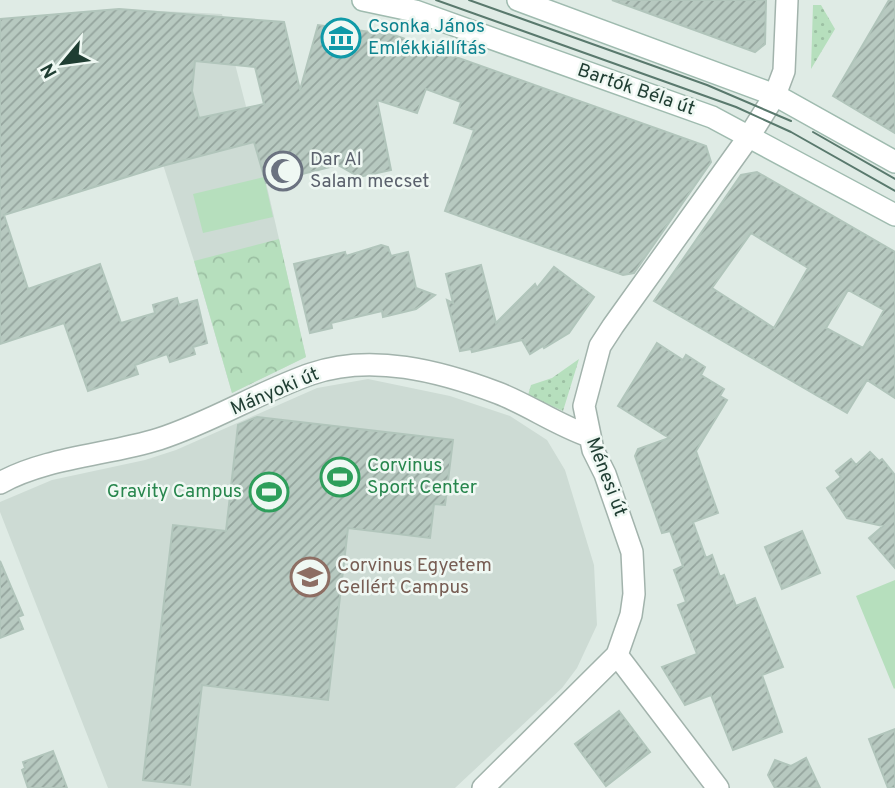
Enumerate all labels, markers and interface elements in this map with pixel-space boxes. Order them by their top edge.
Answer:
place label: Csonka János Emlékkiállítás [368,15,486,61]
museum icon: Csonka János Emlékkiállítás [320,17,362,59]
north arrow [28,28,98,98]
text: N [36,58,64,82]
street label: Bartók Béla út [574,59,698,121]
place label: Dar Al Salam mecset [310,148,429,194]
mosque icon: Dar Al Salam mecset [262,150,304,192]
street label: Mányoki út [227,363,323,421]
street label: Ménesi út [580,434,632,520]
place label: Corvinus Sport Center [367,454,478,500]
sports icon: Corvinus Sport Center [319,456,361,498]
sports icon: Gravity Campus [248,471,290,513]
place label: Gravity Campus [107,480,242,504]
place label: Corvinus Egyetem Gellért Campus [337,554,492,600]
school or university icon: Corvinus Egyetem Gellért Campus [289,556,331,598]

